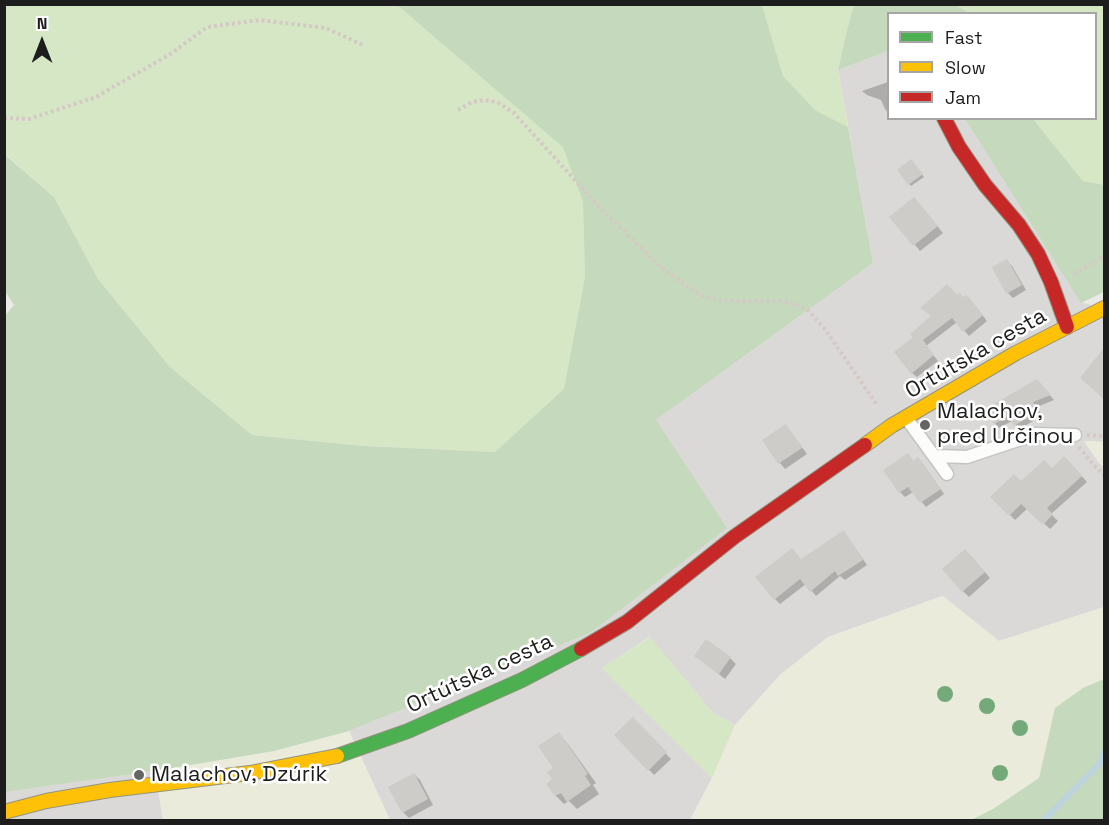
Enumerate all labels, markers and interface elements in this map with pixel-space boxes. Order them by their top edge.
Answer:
north arrow [12,12,72,72]
legend [887,12,1097,120]
text: N [37,13,47,34]
text: Fast [945,26,982,49]
text: Slow [945,56,986,79]
text: Jam [945,86,981,109]
street label: Ortútska cesta [901,303,1051,405]
place label: Malachov, pred Určinou [937,399,1074,451]
marker: Malachov, pred Určinou [918,418,932,432]
street label: Ortútska cesta [403,629,557,719]
place label: Malachov, Dzúrik [151,762,327,788]
marker: Malachov, Dzúrik [132,768,146,782]

